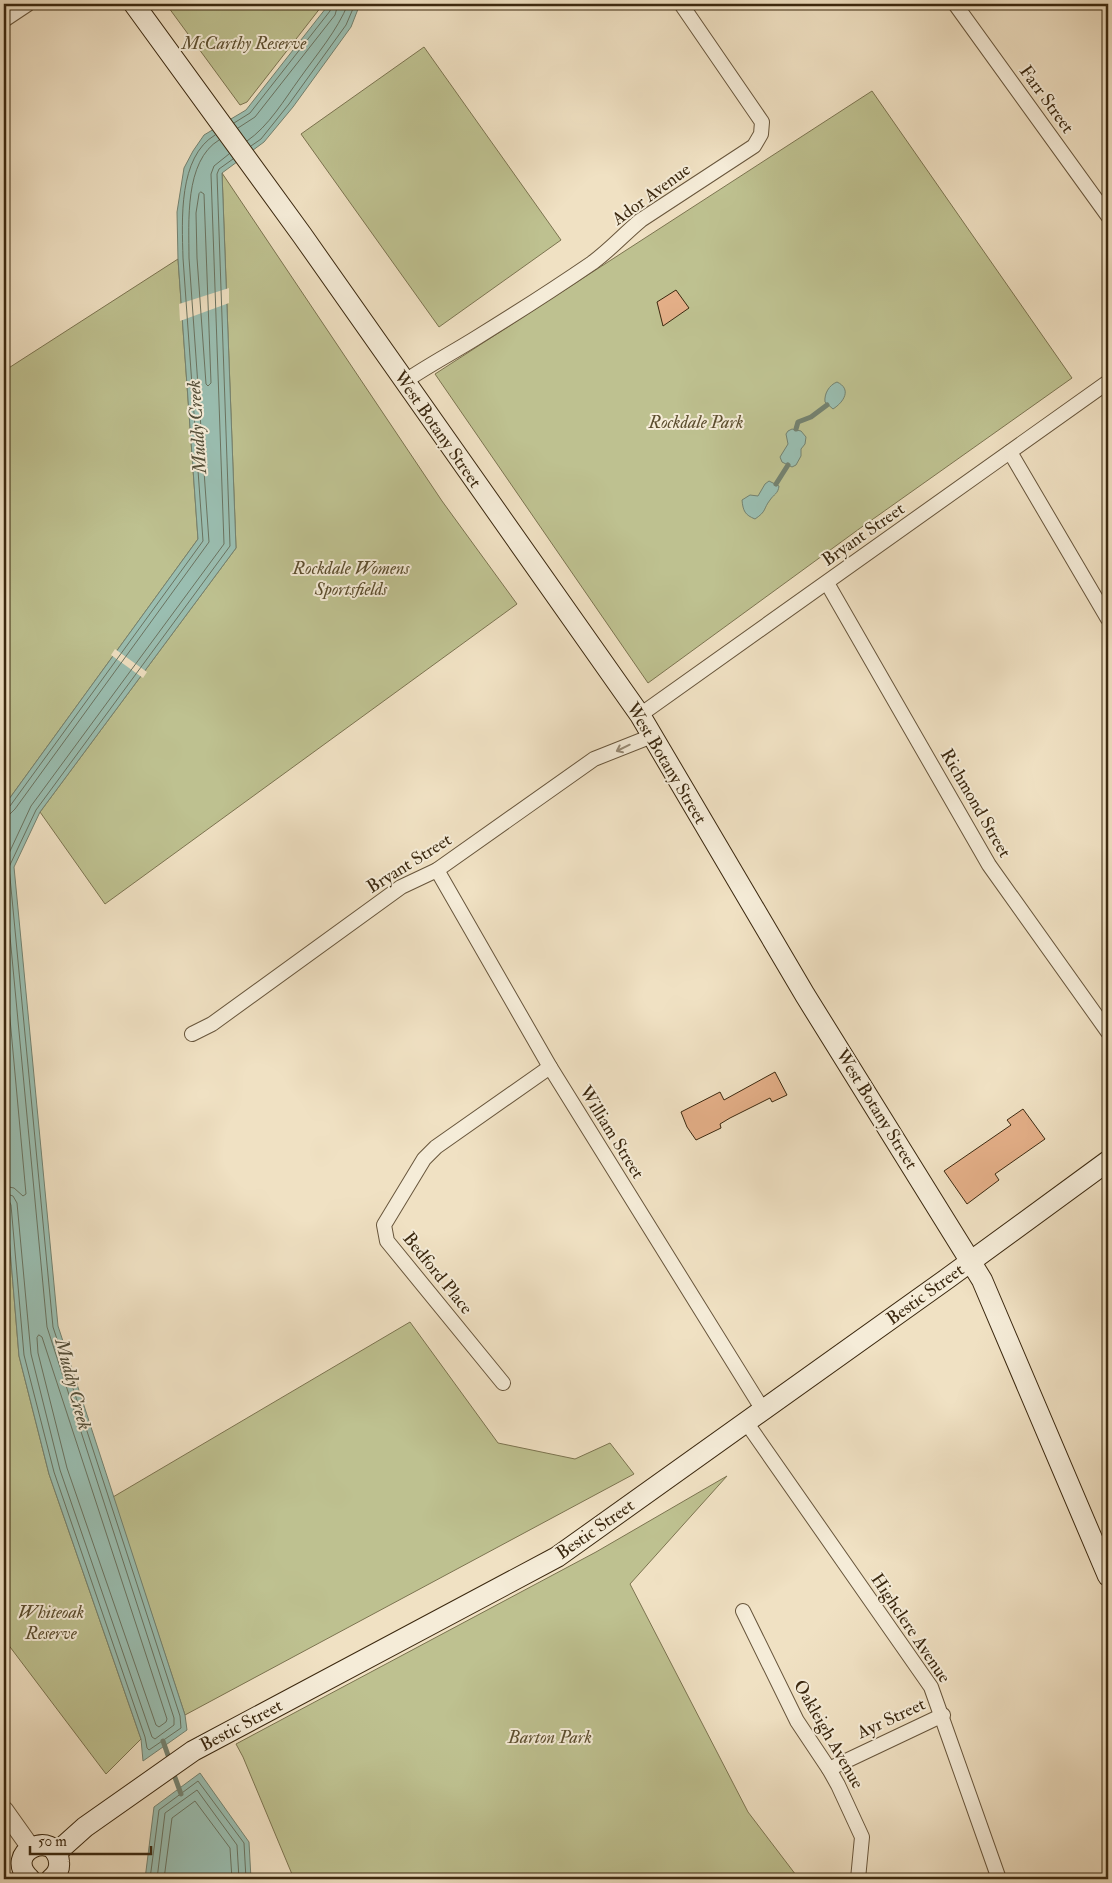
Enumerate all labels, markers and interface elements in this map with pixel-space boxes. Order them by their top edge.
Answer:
park label: McCarthy Reserve [181,32,307,55]
street label: Farr Street [1014,61,1079,138]
street label: Ador Avenue [607,158,695,231]
street label: West Botany Street [388,365,487,492]
water label: Muddy Creek [182,379,212,476]
park label: Rockdale Park [647,411,744,434]
street label: Bryant Street [817,497,909,571]
park label: Rockdale Womens Sportsfields [292,557,411,601]
street label: West Botany Street [621,697,712,828]
one-way arrow [616,744,631,753]
street label: Richmond Street [935,745,1016,862]
street label: Bryant Street [363,828,456,899]
street label: West Botany Street [830,1044,923,1174]
street label: William Street [573,1081,649,1183]
street label: Bedford Place [397,1228,478,1319]
street label: Bestic Street [882,1258,969,1330]
water label: Muddy Creek [49,1335,97,1433]
street label: Bestic Street [552,1494,639,1565]
street label: Highclere Avenue [865,1569,956,1688]
park label: Whiteoak Reserve [18,1601,84,1645]
street label: Oakleigh Avenue [788,1676,869,1793]
street label: Ayr Street [852,1693,929,1745]
street label: Bestic Street [196,1694,287,1757]
park label: Barton Park [507,1726,592,1749]
scale bar [30,1823,151,1855]
text: 50 m [38,1832,67,1851]

